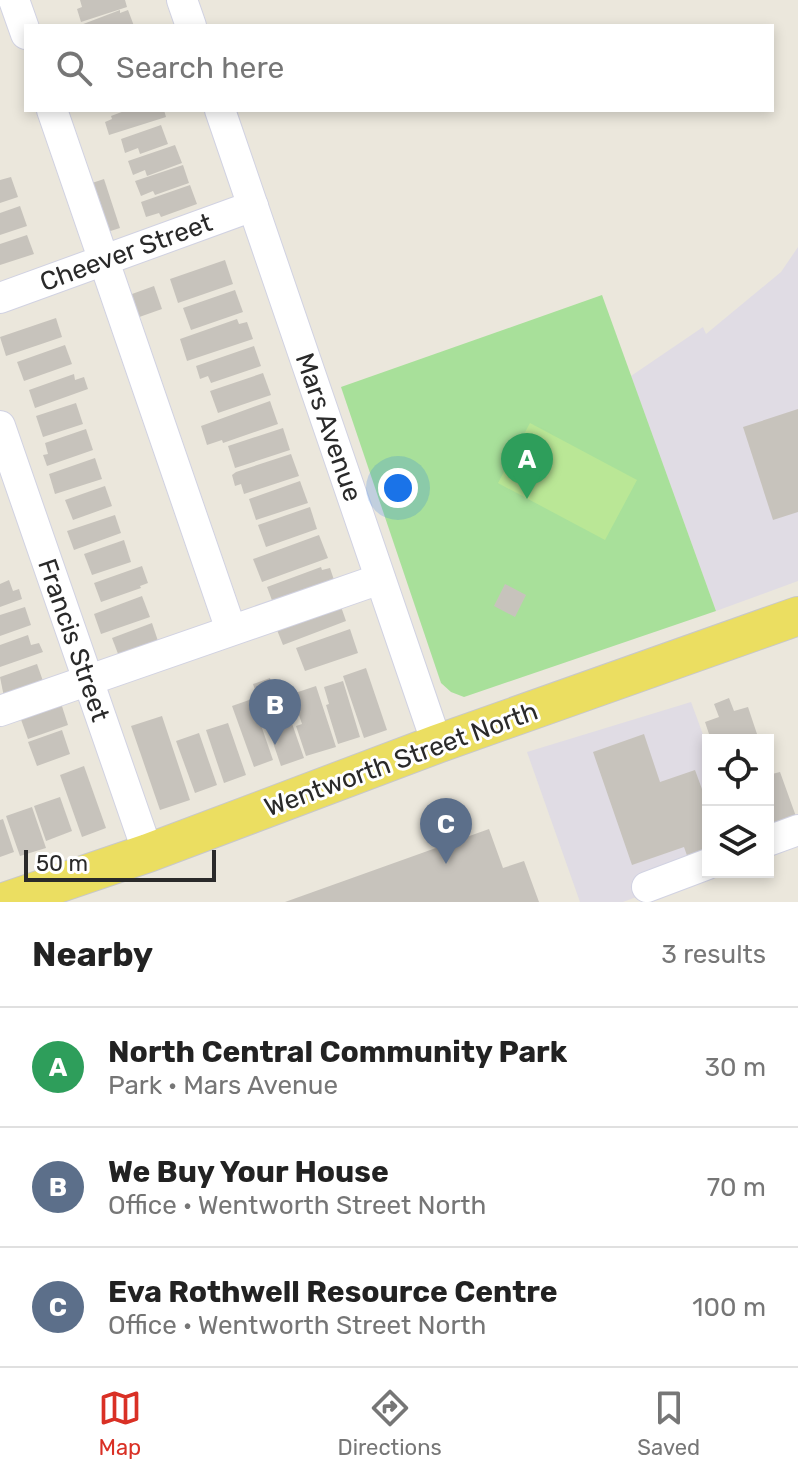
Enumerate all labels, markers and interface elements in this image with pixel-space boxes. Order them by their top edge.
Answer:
search box [24,24,774,112]
icon: search [52,46,96,90]
text: Search here [116,50,284,86]
street label: Cheever Street [36,207,217,298]
street label: Mars Avenue [289,349,368,505]
pin: A [501,433,553,499]
your location [378,468,418,508]
street label: Francis Street [31,555,116,726]
pin: B [249,679,301,745]
street label: Wentworth Street North [260,696,542,823]
map controls [702,734,774,878]
button: locate [702,734,774,806]
pin: C [420,798,472,864]
button: layers [702,806,774,878]
scale bar [24,846,216,882]
text: 50 m [36,850,88,877]
text: Nearby [32,934,153,975]
text: 3 results [661,939,766,970]
text: North Central Community Park [108,1034,567,1070]
text: A [49,1052,67,1083]
text: 30 m [704,1052,766,1083]
text: Park · Mars Avenue [108,1070,338,1101]
text: We Buy Your House [108,1154,389,1190]
text: B [49,1172,67,1203]
text: 70 m [707,1172,766,1203]
text: Office · Wentworth Street North [108,1190,486,1221]
text: Eva Rothwell Resource Centre [108,1274,558,1310]
text: C [49,1292,67,1323]
text: 100 m [692,1292,766,1323]
text: Office · Wentworth Street North [108,1310,486,1341]
tab: Map [98,1386,142,1461]
tab: Directions [337,1386,442,1461]
tab: Saved [637,1386,700,1461]

